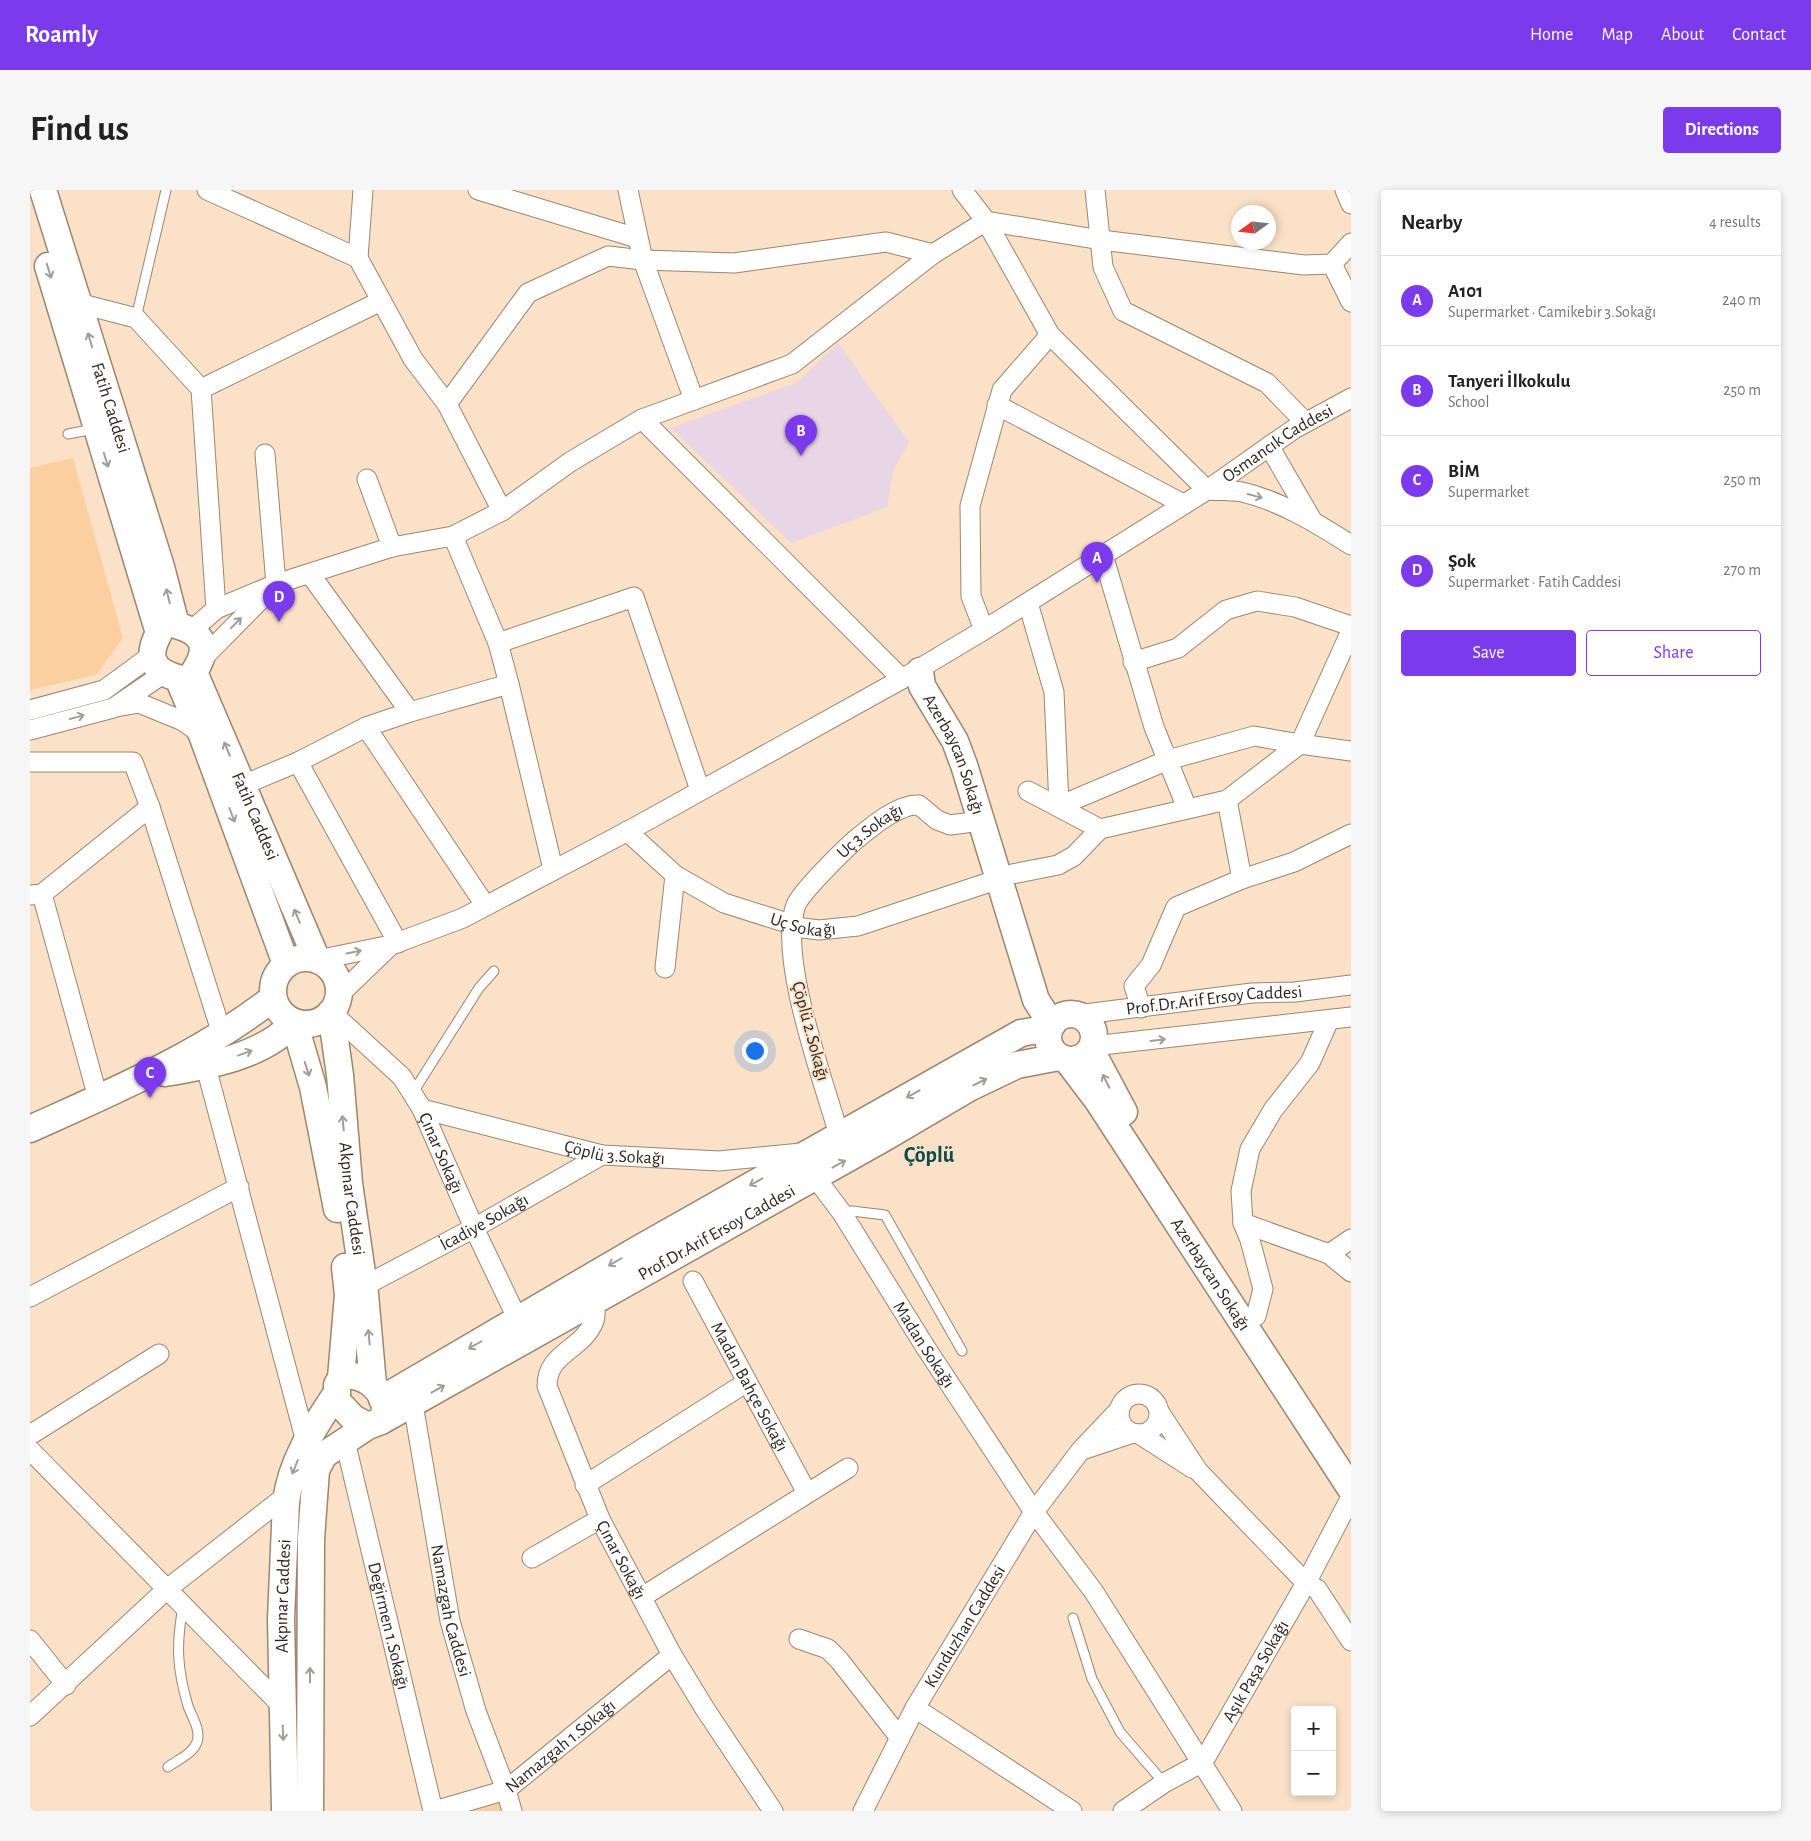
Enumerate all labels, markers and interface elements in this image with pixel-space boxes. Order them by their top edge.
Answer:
text: Roamly [25,23,98,47]
text: Home [1530,26,1573,44]
text: Map [1601,26,1633,44]
text: About [1661,26,1704,44]
text: Contact [1732,26,1786,44]
button: Directions [1663,107,1781,153]
text: Find us [30,112,129,147]
north arrow [1231,205,1276,250]
text: Nearby [1401,212,1462,233]
text: 4 results [1709,214,1761,230]
one-way arrow [45,263,55,279]
text: A101 [1448,282,1483,301]
text: A [1412,292,1422,308]
text: 240 m [1722,292,1761,308]
text: Supermarket · Camikebir 3.Sokağı [1448,304,1656,320]
one-way arrow [84,332,94,348]
street label: Fatih Caddesi [88,360,133,455]
text: Tanyeri İlkokulu [1448,372,1570,391]
text: B [1412,382,1422,398]
text: 250 m [1723,382,1761,398]
text: School [1448,394,1489,410]
street label: Osmancık Caddesi [1219,402,1336,486]
pin: B [785,415,817,456]
one-way arrow [102,452,112,468]
text: BİM [1448,462,1480,481]
text: C [1413,472,1421,488]
text: 250 m [1723,472,1761,488]
text: Supermarket [1448,484,1529,500]
one-way arrow [1247,492,1263,501]
pin: A [1081,542,1113,583]
text: Şok [1448,552,1476,571]
text: D [1412,562,1422,578]
text: 270 m [1723,562,1761,578]
text: Supermarket · Fatih Caddesi [1448,574,1621,590]
pin: D [263,581,295,622]
one-way arrow [163,588,172,604]
one-way arrow [230,617,242,630]
button: Save [1401,630,1576,676]
button: Share [1586,630,1761,676]
street label: Azerbaycan Sokağı [919,691,987,817]
one-way arrow [69,712,85,722]
one-way arrow [222,742,231,757]
street label: Fatih Caddesi [228,770,281,863]
street label: Uç 3.Sokağı [834,801,906,862]
one-way arrow [228,806,237,822]
one-way arrow [291,908,300,923]
street label: Uç Sokağı [768,910,837,940]
one-way arrow [346,947,362,957]
street label: Çöplü 2.Sokağı [788,980,832,1083]
street label: Prof.Dr.Arif Ersoy Caddesi [1125,983,1303,1019]
one-way arrow [1150,1035,1166,1045]
your location [742,1038,768,1064]
one-way arrow [237,1048,252,1057]
pin: C [134,1057,166,1098]
one-way arrow [303,1061,312,1076]
one-way arrow [1101,1074,1110,1089]
one-way arrow [972,1077,987,1086]
one-way arrow [907,1089,921,1099]
street label: Çınar Sokağı [415,1110,466,1197]
one-way arrow [338,1115,348,1131]
street label: Çöplü 3.Sokağı [562,1138,665,1168]
street label: Akpınar Caddesi [336,1141,367,1257]
district label: Çöplü [904,1144,955,1166]
one-way arrow [832,1158,846,1168]
one-way arrow [749,1177,764,1187]
street label: Prof.Dr.Arif Ersoy Caddesi [635,1182,799,1284]
street label: İcadiye Sokağı [436,1191,532,1254]
street label: Azerbaycan Sokağı [1167,1215,1253,1334]
one-way arrow [609,1258,623,1268]
street label: Madan Sokağı [889,1299,958,1391]
street label: Madan Bahçe Sokağı [707,1319,791,1455]
one-way arrow [364,1329,373,1345]
one-way arrow [468,1340,483,1350]
one-way arrow [431,1384,446,1394]
one-way arrow [290,1459,299,1474]
street label: Çınar Sokağı [592,1518,649,1602]
street label: Akpınar Caddesi [273,1539,294,1653]
street label: Namazgah Caddesi [427,1543,474,1679]
street label: Değirmen 1.Sokağı [364,1561,412,1692]
street label: Kunduzhan Caddesi [922,1563,1009,1691]
street label: Aşık Paşa Sokağı [1220,1617,1293,1725]
one-way arrow [305,1667,315,1684]
street label: Namazgah 1.Sokağı [502,1697,619,1797]
map controls [1291,1706,1336,1796]
button: + [1291,1706,1336,1751]
one-way arrow [278,1725,287,1741]
button: − [1291,1751,1336,1796]

